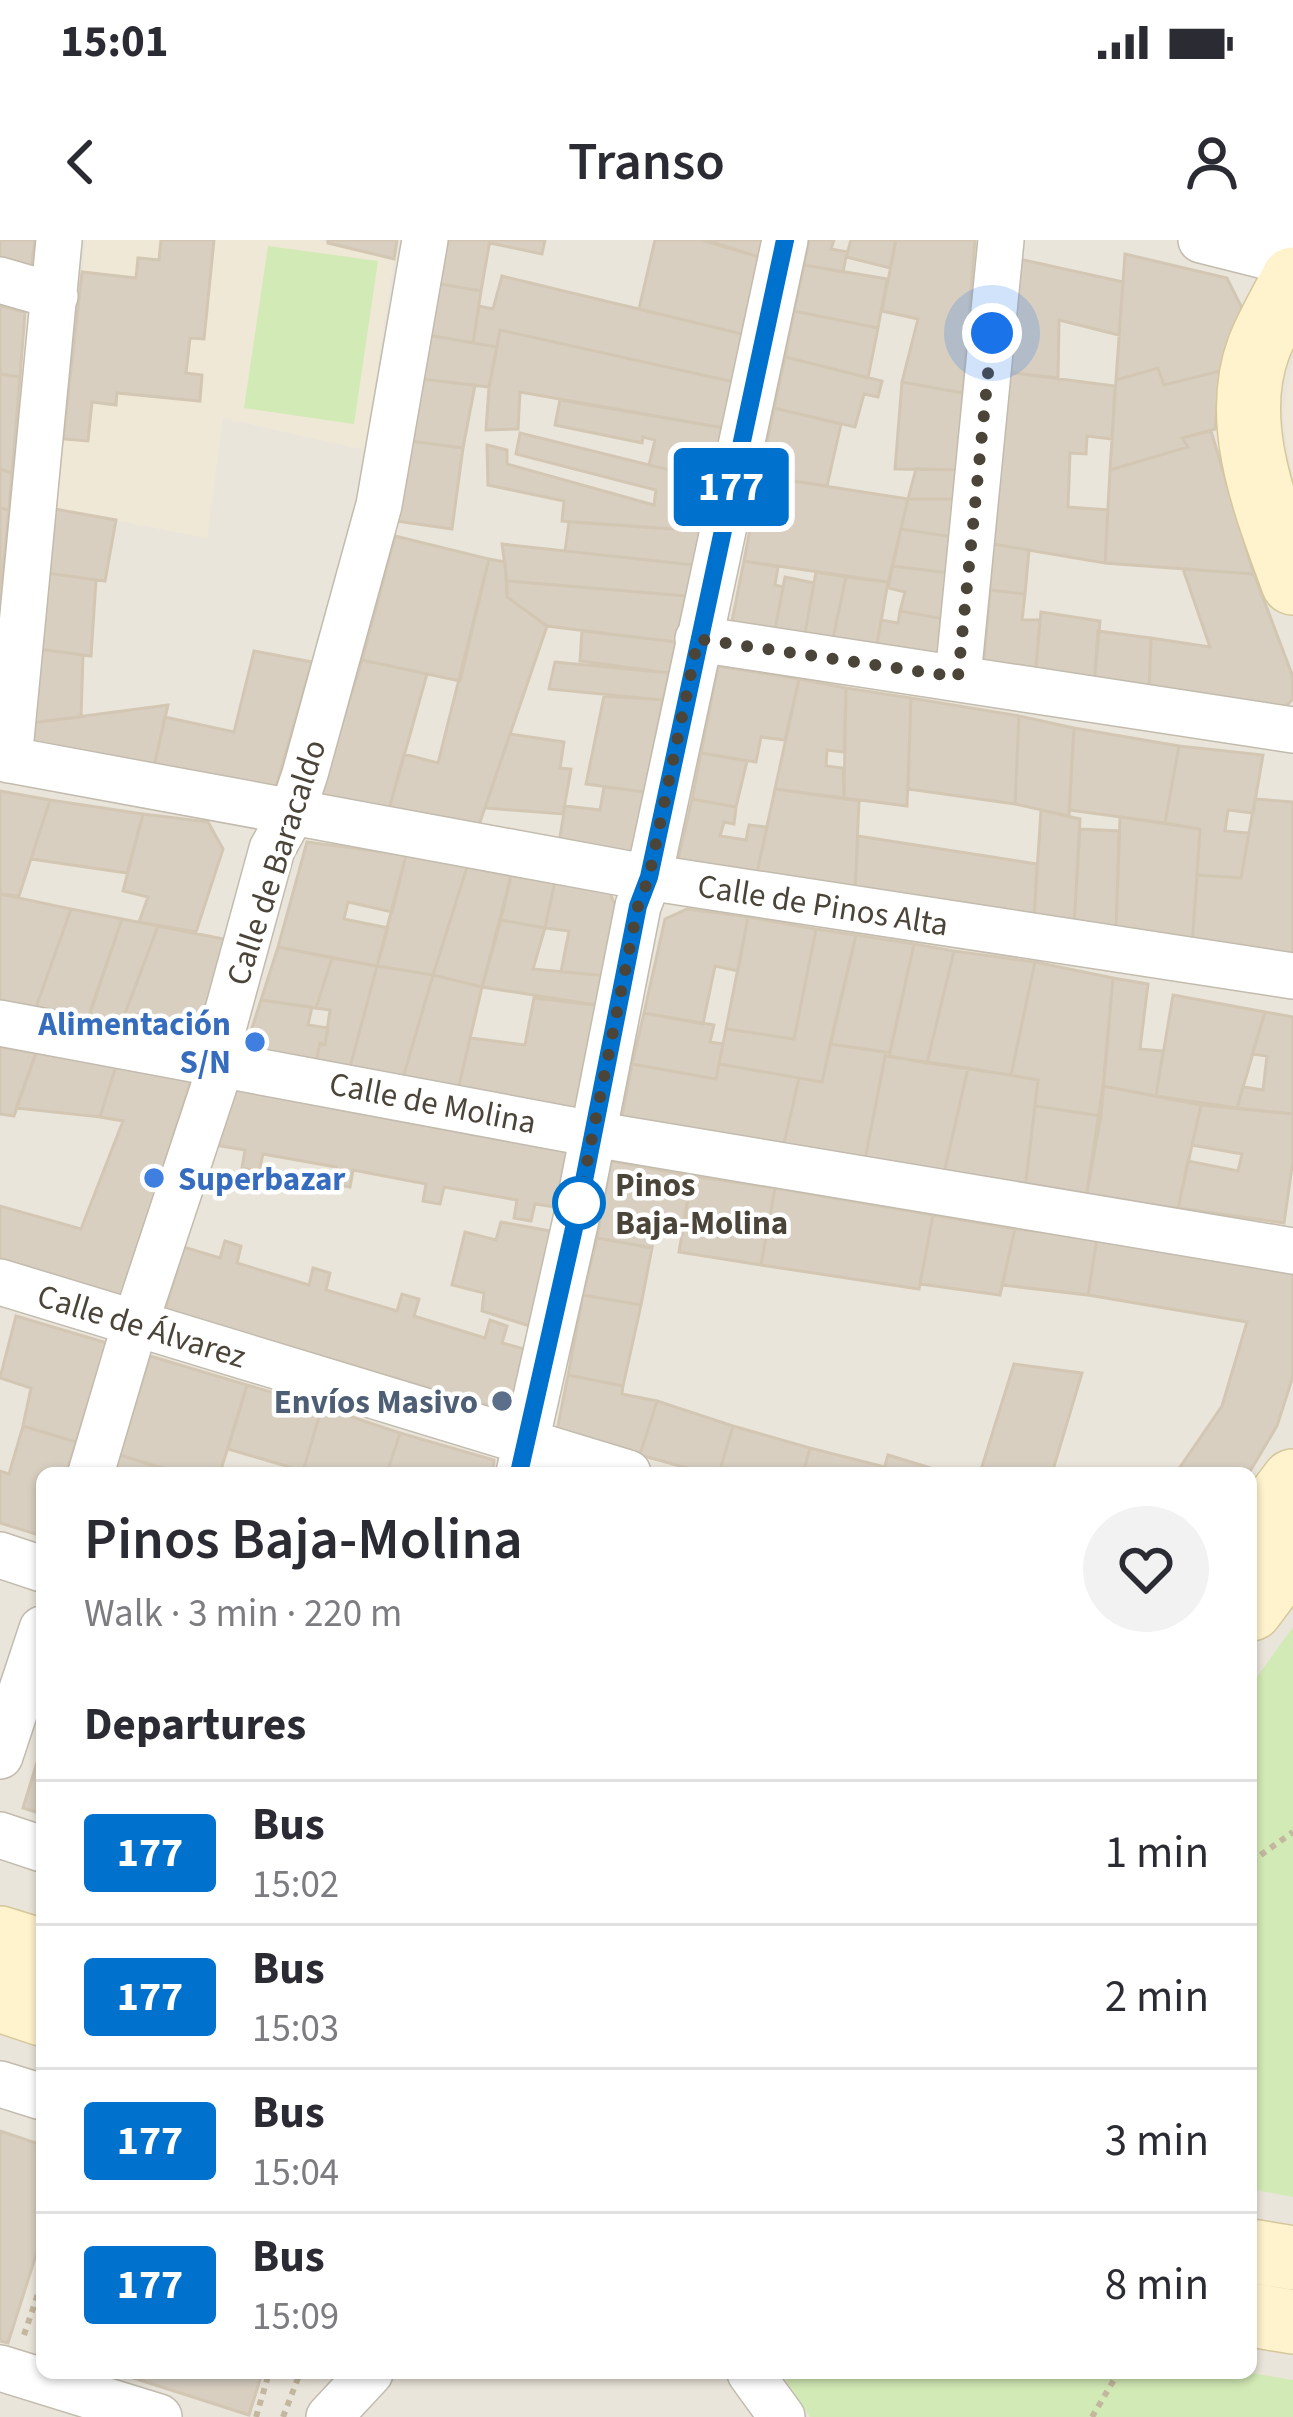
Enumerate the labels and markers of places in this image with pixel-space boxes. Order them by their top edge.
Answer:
place label: Alimentación S/N [37,1001,231,1086]
marker: Alimentación S/N [242,1029,268,1055]
place label: Superbazar [178,1156,346,1203]
place label: Pinos Baja-Molina [615,1162,788,1247]
marker: Superbazar [141,1165,167,1191]
marker: Pinos Baja-Molina [554,1178,604,1228]
place label: Envíos Masivo [274,1379,478,1426]
marker: Envíos Masivo [489,1388,515,1414]

